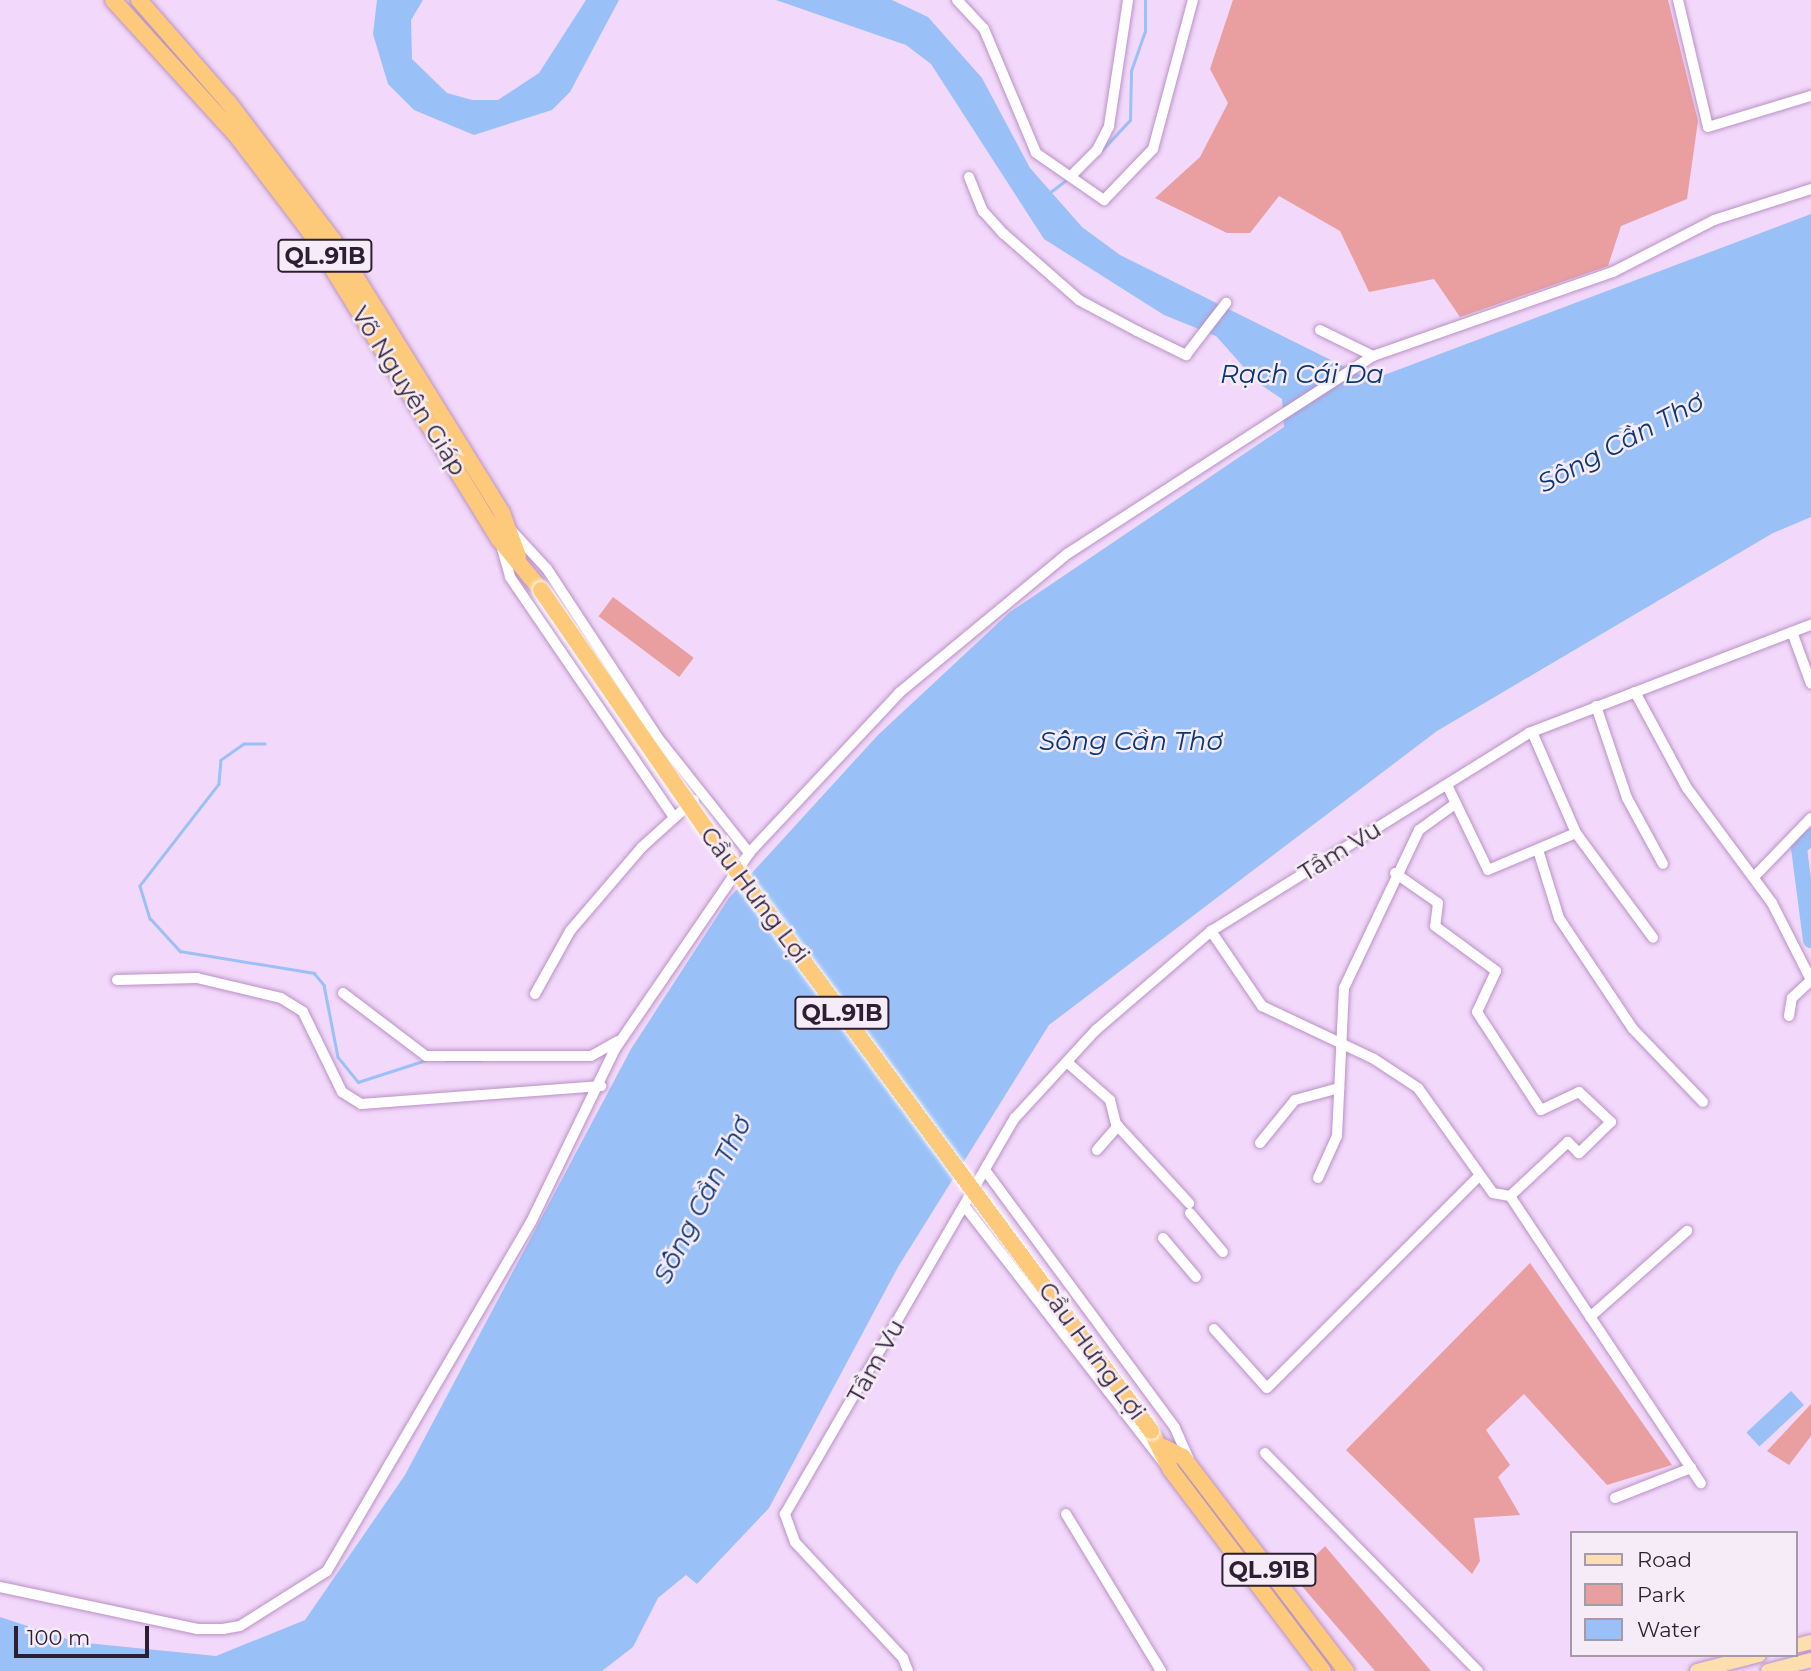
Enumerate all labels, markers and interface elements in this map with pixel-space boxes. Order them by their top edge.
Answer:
road number: QL.91B [276,236,374,276]
street label: Võ Nguyên Giáp [345,301,473,481]
water label: Rạch Cái Da [1220,359,1384,391]
water label: Sông Cần Thơ [1533,386,1709,500]
water label: Sông Cần Thơ [1039,726,1223,758]
street label: Tầm Vu [1294,815,1386,887]
street label: Cầu Hưng Lợi [694,821,816,969]
road number: QL.91B [793,994,891,1032]
water label: Sông Cần Thơ [647,1111,759,1289]
street label: Cầu Hưng Lợi [1032,1277,1152,1425]
street label: Tầm Vu [841,1314,911,1408]
legend [1570,1531,1797,1657]
text: Road [1637,1547,1692,1572]
road number: QL.91B [1220,1550,1318,1590]
text: Park [1637,1582,1685,1607]
scale bar [18,1612,152,1656]
text: Water [1637,1617,1701,1642]
text: 100 m [27,1625,90,1650]

